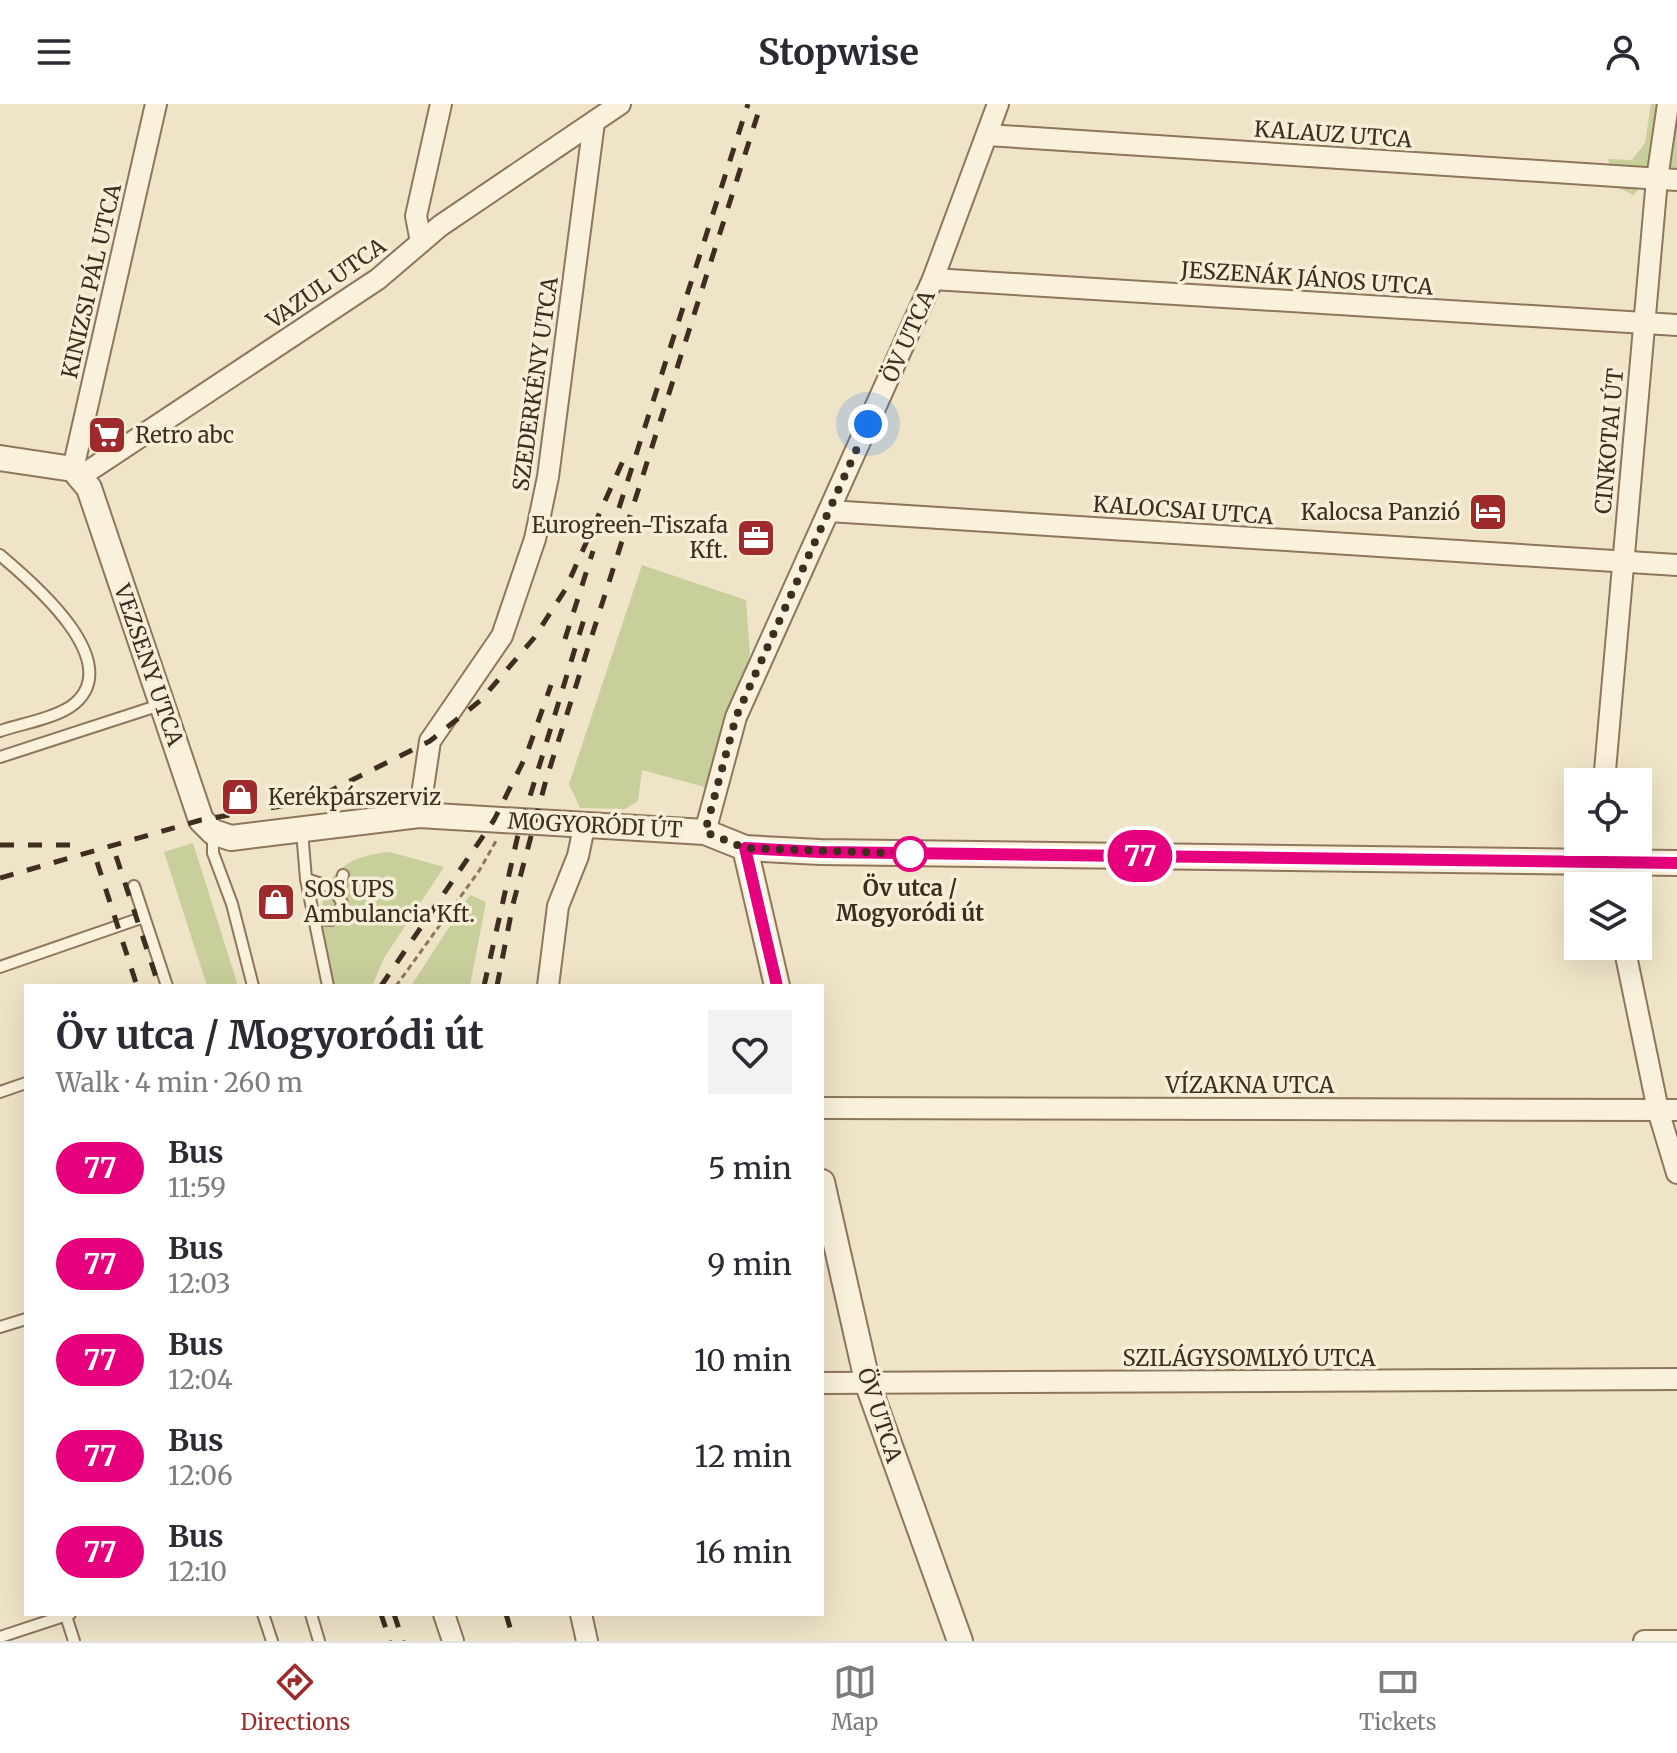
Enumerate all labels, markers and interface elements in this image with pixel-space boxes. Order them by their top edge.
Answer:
icon: menu [32,30,76,74]
text: Stopwise [758,30,919,75]
icon: person [1601,30,1645,74]
street label: KALAUZ UTCA [1253,115,1414,154]
street label: KINIZSI PÁL UTCA [54,180,127,381]
street label: VAZUL UTCA [260,231,392,335]
street label: JESZENÁK JÁNOS UTCA [1179,254,1435,301]
street label: SZEDERKÉNY UTCA [505,275,564,493]
street label: ÖV UTCA [875,285,941,386]
street label: CINKOTAI ÚT [1588,367,1629,515]
your location [848,404,888,444]
supermarket icon: Retro abc [86,414,128,456]
place label: Retro abc [135,421,234,449]
street label: KALOCSAI UTCA [1092,490,1275,530]
hotel icon: Kalocsa Panzió [1467,491,1509,533]
place label: Kalocsa Panzió [1301,498,1460,526]
place label: Eurogreen-Tiszafa Kft. [531,511,728,564]
office icon: Eurogreen-Tiszafa Kft. [735,517,777,559]
street label: VEZSENY UTCA [108,579,190,750]
map controls [1564,768,1652,960]
button: locate [1564,768,1652,856]
shop icon: Kerékpárszerviz [219,776,261,818]
place label: Kerékpárszerviz [268,783,441,811]
street label: MOGYORÓDI ÚT [507,805,683,844]
line badge: 77 [1104,830,1176,882]
marker: Öv utca / Mogyoródi út [893,837,927,871]
text: 77 [1123,838,1157,874]
button: layers [1564,872,1652,960]
place label: Öv utca / Mogyoródi út [836,873,984,927]
place label: SOS UPS Ambulancia Kft. [303,875,475,928]
shop icon: SOS UPS Ambulancia Kft. [255,881,297,923]
button: heart [708,1010,792,1094]
text: Öv utca / Mogyoródi út [56,1012,484,1059]
text: Walk · 4 min · 260 m [56,1066,303,1099]
street label: VÍZAKNA UTCA [1165,1070,1335,1099]
text: Bus [168,1133,224,1171]
text: 5 min [708,1149,792,1187]
text: 77 [83,1150,117,1186]
text: 11:59 [168,1171,226,1204]
text: Bus [168,1229,224,1267]
text: 9 min [707,1245,792,1283]
text: 77 [83,1246,117,1282]
text: 12:03 [168,1267,231,1300]
text: Bus [168,1325,224,1363]
text: 10 min [694,1341,792,1379]
text: 77 [83,1342,117,1378]
street label: SZILÁGYSOMLYÓ UTCA [1122,1343,1376,1372]
text: 12:04 [168,1363,233,1396]
street label: ÖV UTCA [852,1364,909,1466]
text: Bus [168,1421,224,1459]
text: 12 min [695,1437,792,1475]
text: 77 [83,1438,117,1474]
text: 12:06 [168,1459,233,1492]
text: Bus [168,1517,224,1555]
text: 16 min [695,1533,792,1571]
text: 77 [83,1534,117,1570]
text: 12:10 [168,1555,227,1588]
tab: Directions [240,1660,350,1736]
tab: Map [831,1660,878,1736]
tab: Tickets [1359,1660,1437,1736]

